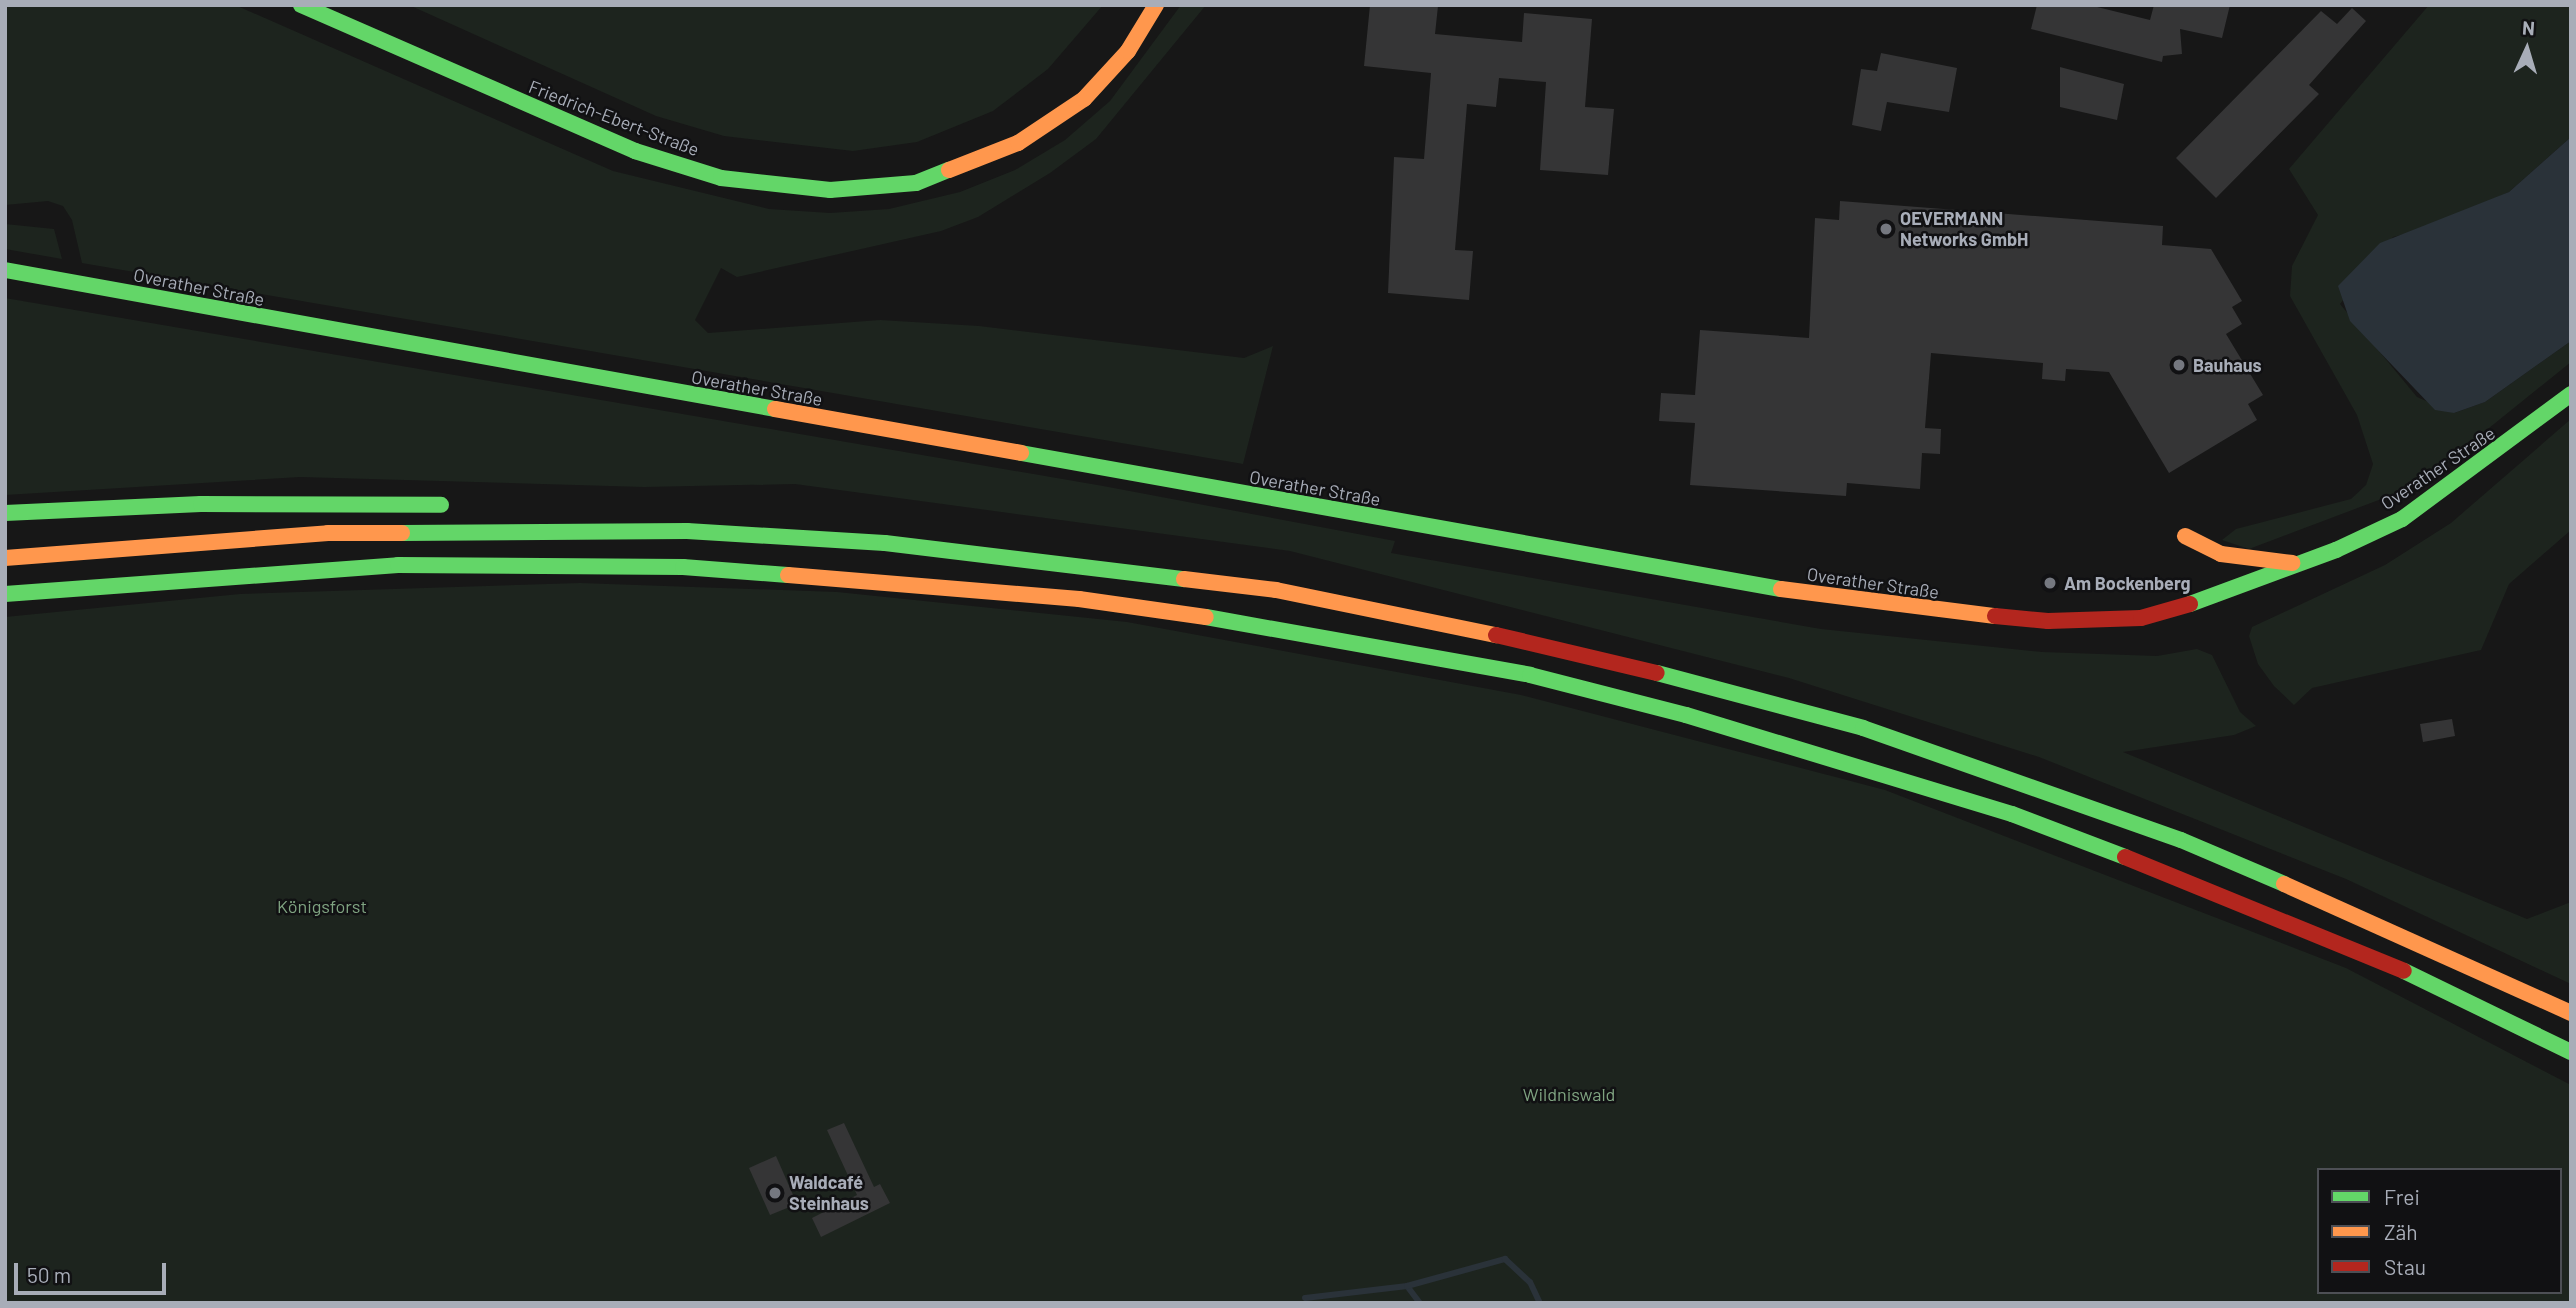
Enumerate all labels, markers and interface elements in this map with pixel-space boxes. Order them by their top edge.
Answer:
north arrow [2492,14,2562,84]
text: N [2521,16,2536,39]
street label: Friedrich-Ebert-Straße [526,76,702,160]
place label: OEVERMANN Networks GmbH [1900,208,2028,250]
marker: OEVERMANN Networks GmbH [1878,221,1894,237]
street label: Overather Straße [132,264,266,310]
place label: Bauhaus [2193,354,2262,376]
marker: Bauhaus [2171,357,2187,373]
street label: Overather Straße [690,366,824,410]
street label: Overather Straße [2377,422,2499,514]
street label: Overather Straße [1248,466,1382,510]
street label: Overather Straße [1806,563,1940,603]
place label: Am Bockenberg [2064,572,2190,594]
marker: Am Bockenberg [2042,575,2058,591]
park label: Königsforst [277,895,367,917]
park label: Wildniswald [1523,1083,1615,1105]
legend [2317,1168,2562,1294]
place label: Waldcafé Steinhaus [789,1172,869,1214]
text: Frei [2384,1184,2420,1209]
marker: Waldcafé Steinhaus [767,1185,783,1201]
text: Zäh [2384,1219,2418,1244]
scale bar [18,1248,170,1292]
text: Stau [2384,1254,2426,1279]
text: 50 m [27,1262,71,1287]

